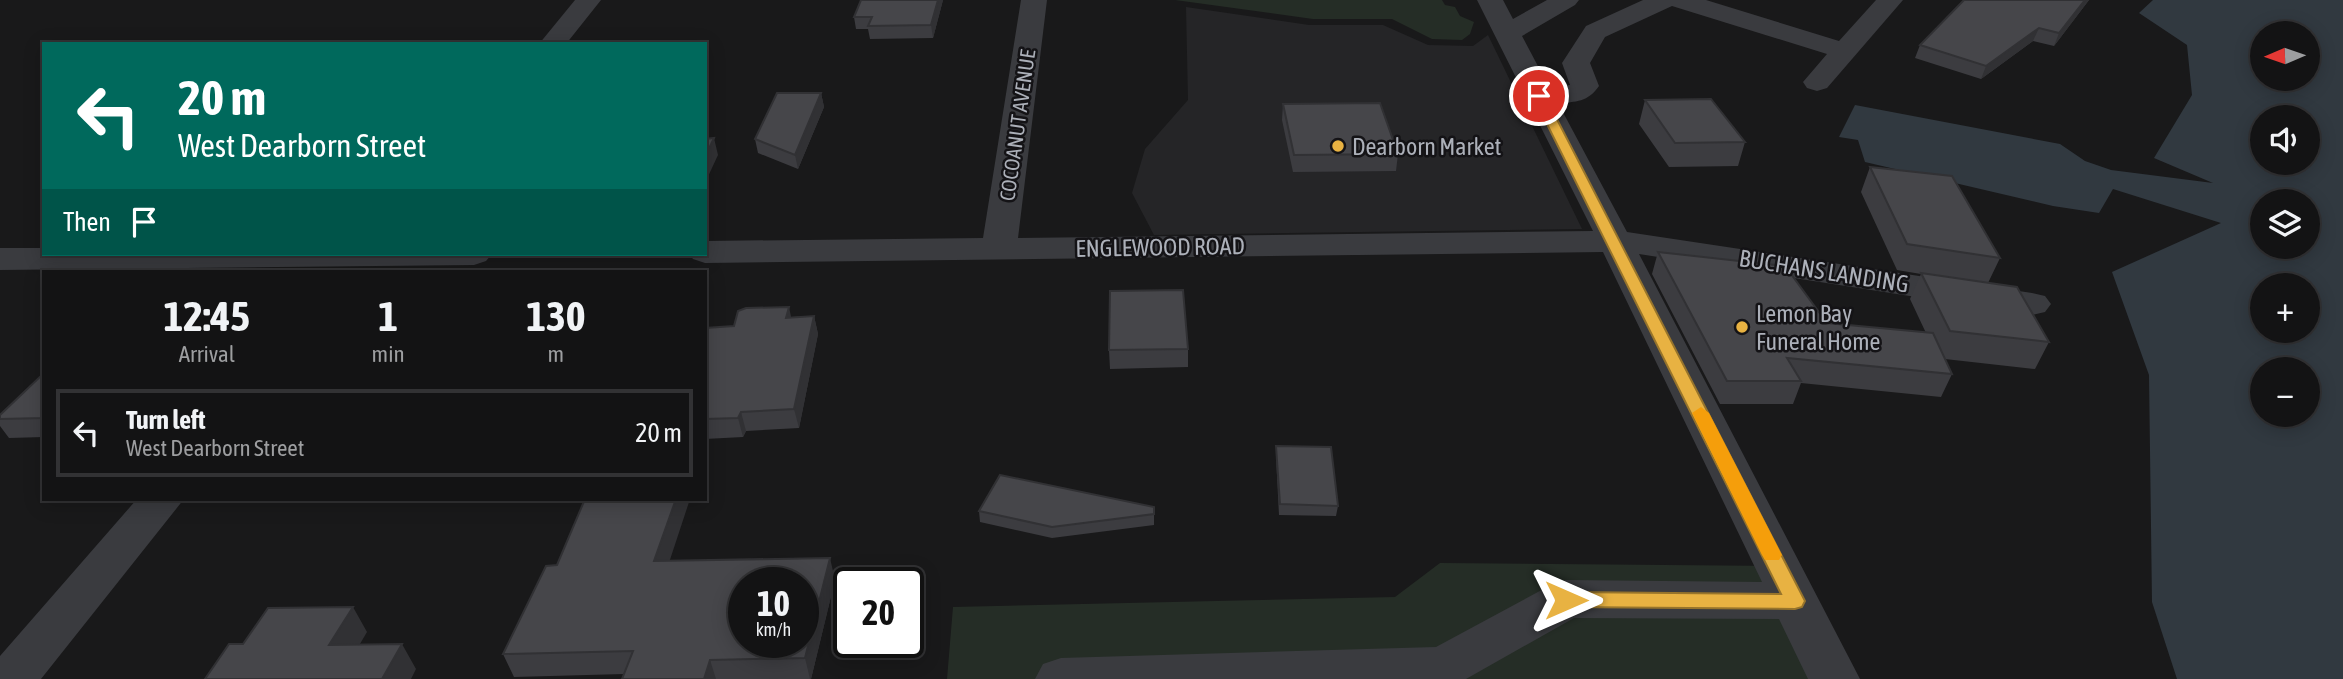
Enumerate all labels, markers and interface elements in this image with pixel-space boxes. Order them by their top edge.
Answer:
north arrow [2250,21,2320,91]
map controls [2250,21,2320,427]
street label: COCOANUT AVENUE [994,48,1040,202]
pin [1509,66,1569,126]
text: 20 m [178,69,266,125]
icon: left [63,70,154,161]
icon: arrive [1520,77,1558,115]
button: sound [2250,105,2320,175]
text: West Dearborn Street [178,127,426,164]
place label: Dearborn Market [1352,133,1502,160]
marker: Dearborn Market [1330,138,1346,154]
button: layers [2250,189,2320,259]
icon: arrive [125,203,163,241]
text: Then [63,207,111,237]
street label: ENGLEWOOD ROAD [1075,232,1245,262]
street label: BUCHANS LANDING [1737,244,1911,298]
button: + [2250,273,2320,343]
text: 12:45 [164,292,250,340]
text: 1 [378,292,398,340]
text: 130 [526,292,585,340]
place label: Lemon Bay Funeral Home [1756,300,1880,355]
marker: Lemon Bay Funeral Home [1734,319,1750,335]
text: Arrival [179,341,235,367]
text: min [372,341,405,367]
text: m [548,341,564,367]
button: − [2250,357,2320,427]
text: Turn left [126,405,206,435]
icon: left [67,414,105,452]
text: 20 m [635,418,682,448]
text: West Dearborn Street [126,435,304,461]
position arrow [1529,563,1603,637]
speed limit sign: 20 [833,567,924,658]
text: 10 [757,583,790,623]
text: km/h [756,619,791,640]

